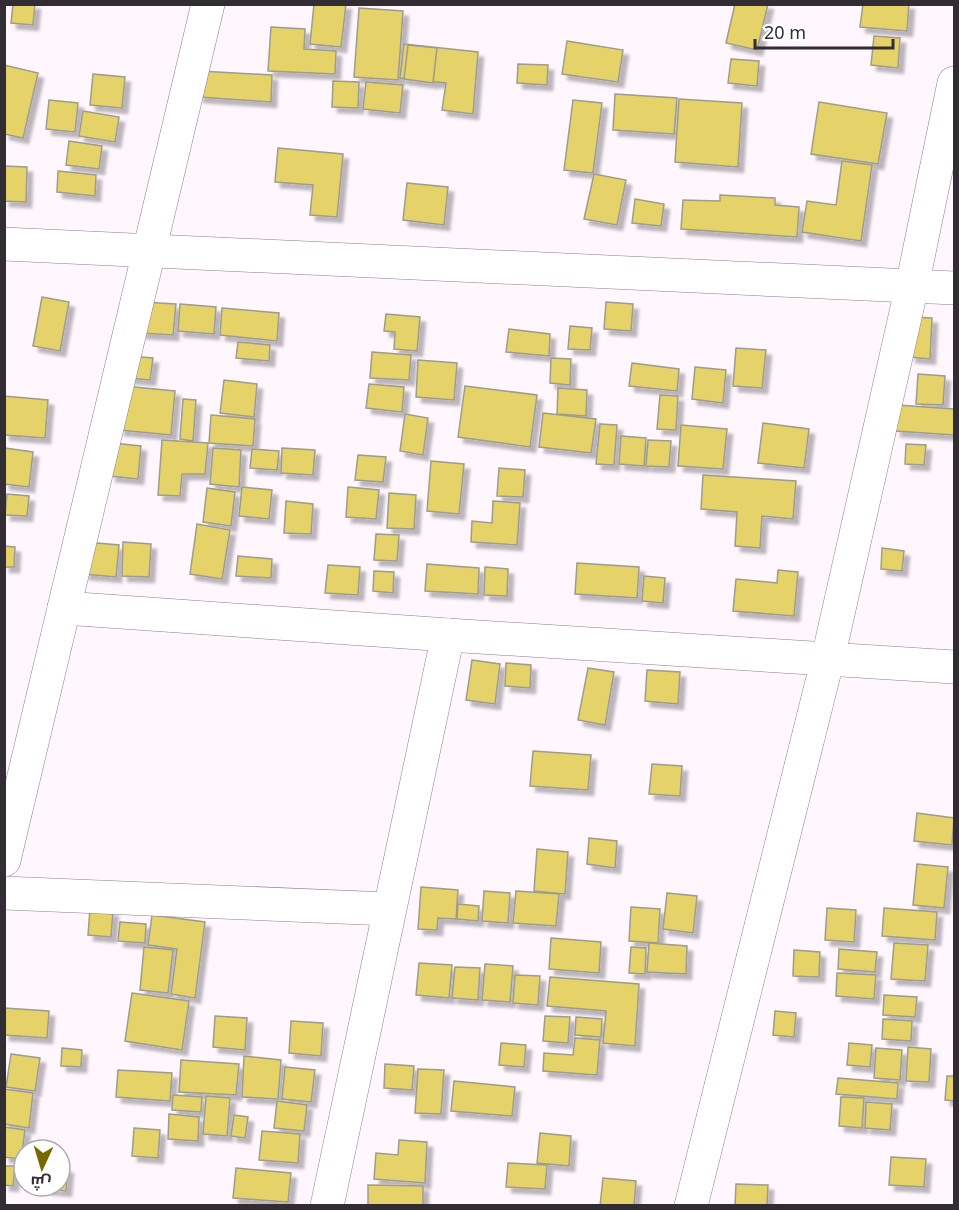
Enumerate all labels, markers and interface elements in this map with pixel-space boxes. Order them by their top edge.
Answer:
scale bar [755,12,893,50]
text: 20 m [764,20,806,44]
north arrow [12,1138,72,1198]
text: ش [30,1171,52,1195]

